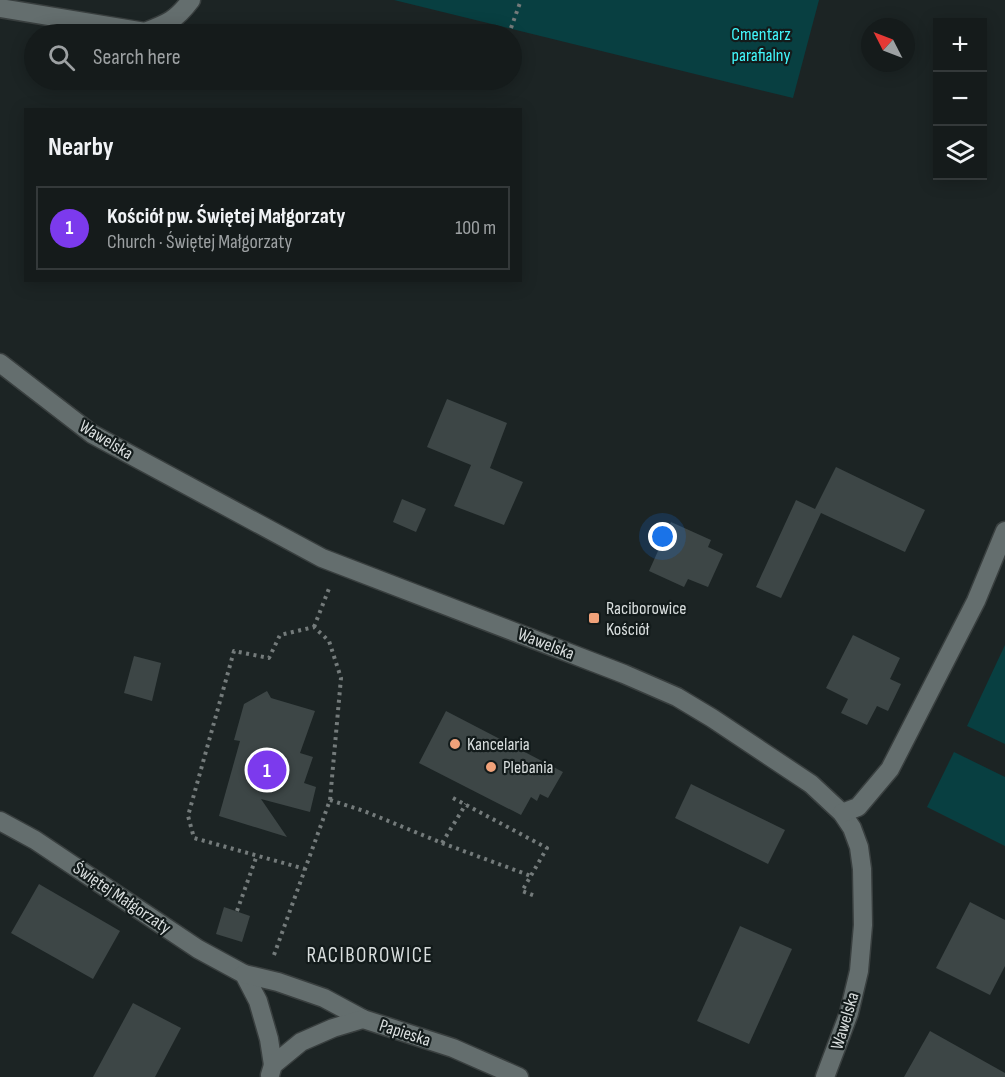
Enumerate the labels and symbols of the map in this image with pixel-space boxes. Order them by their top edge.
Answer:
north arrow [861,18,915,72]
park label: Cmentarz parafialny [731,24,791,66]
street label: Wawelska [75,416,137,464]
your location [648,522,677,551]
place label: Raciborowice Kościół [606,598,687,640]
marker: Raciborowice Kościół [587,611,601,625]
street label: Wawelska [515,624,577,664]
place label: Kancelaria [467,734,530,755]
marker: Kancelaria [448,737,462,751]
pin: 1 [248,748,286,792]
place label: Plebania [503,757,554,778]
marker: Plebania [484,760,498,774]
street label: Świętej Małgorzaty [69,858,175,938]
district label: RACIBOROWICE [306,943,434,968]
street label: Wawelska [826,990,864,1052]
street label: Papieska [377,1015,433,1051]

